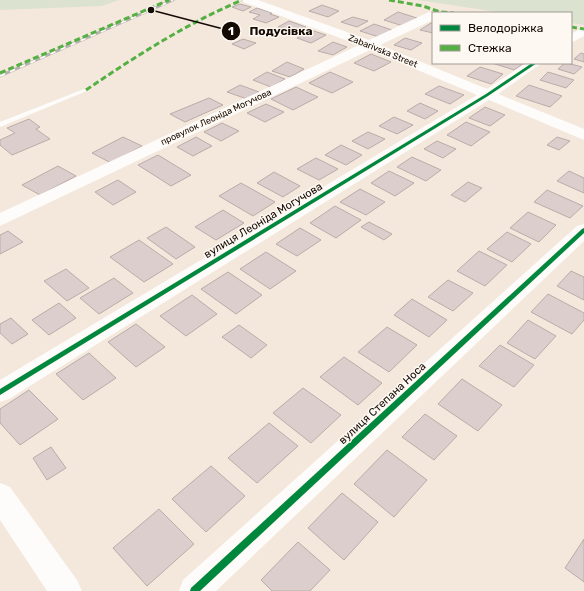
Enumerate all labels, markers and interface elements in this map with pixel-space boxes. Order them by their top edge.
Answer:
legend [432,12,572,64]
callout: Подусівка [221,19,320,43]
text: Велодоріжка [468,21,543,35]
text: 1 [228,24,234,38]
text: Подусівка [249,24,313,38]
street label: Zabarivska Street [347,33,419,70]
text: Стежка [468,41,512,55]
street label: провулок Леоніда Могучова [159,87,273,147]
street label: вулиця Леоніда Могучова [202,180,325,261]
street label: вулиця Степана Носа [336,360,428,447]

